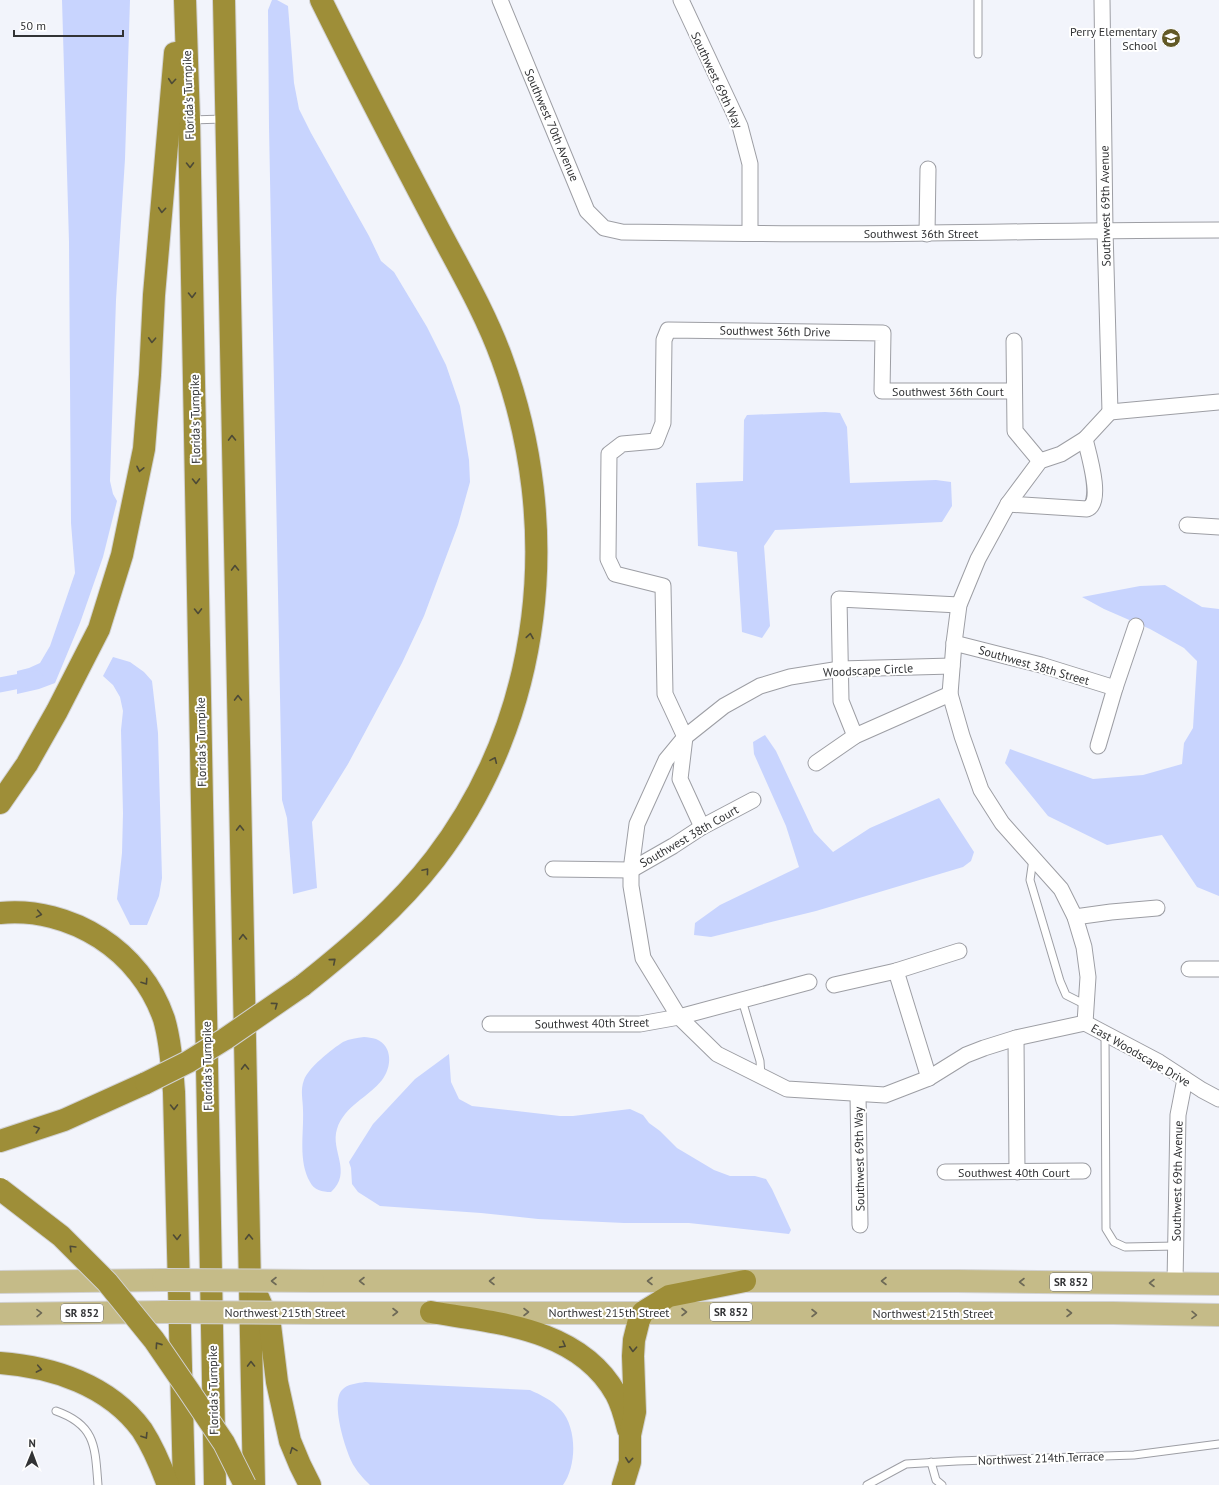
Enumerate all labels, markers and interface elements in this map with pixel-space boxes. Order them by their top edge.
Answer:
scale bar [14,12,123,38]
text: 50 m [20,18,46,33]
place label: Perry Elementary School [1070,24,1157,53]
school or university icon: Perry Elementary School [1160,27,1182,49]
street label: Southwest 69th Way [688,29,746,131]
street label: Florida's Turnpike [179,50,197,140]
street label: Southwest 70th Avenue [521,66,583,184]
one-way arrow [168,78,177,84]
street label: Southwest 69th Avenue [1096,145,1114,267]
one-way arrow [186,162,194,168]
one-way arrow [157,207,166,213]
street label: Southwest 36th Street [864,226,978,241]
one-way arrow [188,292,196,298]
street label: Southwest 36th Drive [719,323,831,339]
one-way arrow [148,337,157,343]
street label: Florida's Turnpike [187,374,203,464]
street label: Southwest 36th Court [892,384,1004,399]
one-way arrow [228,435,236,441]
one-way arrow [137,466,145,472]
one-way arrow [192,478,200,484]
one-way arrow [231,565,239,571]
one-way arrow [194,608,203,614]
one-way arrow [525,633,534,639]
street label: Southwest 38th Street [977,642,1091,688]
street label: Woodscape Circle [823,660,913,680]
one-way arrow [234,695,242,701]
street label: Florida's Turnpike [193,697,209,787]
one-way arrow [489,757,497,764]
street label: Southwest 38th Court [637,802,741,870]
one-way arrow [236,825,245,831]
one-way arrow [421,868,428,875]
one-way arrow [36,909,42,918]
one-way arrow [239,934,247,940]
one-way arrow [328,959,335,966]
one-way arrow [141,978,148,985]
one-way arrow [271,1003,278,1010]
street label: Southwest 40th Street [535,1015,649,1031]
street label: East Woodscape Drive [1089,1020,1193,1090]
street label: Florida's Turnpike [199,1021,215,1111]
one-way arrow [241,1064,249,1070]
one-way arrow [170,1104,178,1110]
street label: Southwest 69th Way [851,1106,867,1211]
street label: Southwest 69th Avenue [1168,1120,1186,1242]
one-way arrow [33,1125,40,1134]
street label: Southwest 40th Court [958,1165,1070,1180]
one-way arrow [173,1234,182,1240]
one-way arrow [245,1234,253,1240]
one-way arrow [69,1245,77,1253]
road number: SR 852 [1050,1273,1092,1291]
one-way arrow [271,1277,277,1285]
one-way arrow [359,1277,365,1285]
one-way arrow [489,1277,495,1285]
one-way arrow [647,1277,653,1285]
one-way arrow [881,1277,887,1285]
one-way arrow [1019,1278,1025,1286]
one-way arrow [1149,1279,1155,1287]
road number: SR 852 [710,1303,752,1321]
road number: SR 852 [61,1304,103,1322]
street label: Northwest 215th Street [225,1305,345,1320]
street label: Northwest 215th Street [549,1305,669,1320]
street label: Northwest 215th Street [873,1306,993,1321]
one-way arrow [392,1308,398,1316]
one-way arrow [523,1308,529,1316]
one-way arrow [681,1308,687,1316]
one-way arrow [36,1309,42,1318]
one-way arrow [811,1309,817,1317]
one-way arrow [1066,1309,1072,1317]
one-way arrow [1191,1310,1197,1319]
one-way arrow [559,1340,566,1347]
one-way arrow [155,1342,163,1349]
street label: Florida's Turnpike [205,1345,221,1435]
one-way arrow [629,1346,638,1352]
one-way arrow [247,1361,256,1367]
one-way arrow [35,1364,42,1372]
one-way arrow [141,1432,148,1439]
north arrow [12,1433,52,1473]
text: N [28,1436,36,1450]
one-way arrow [290,1446,298,1453]
street label: Northwest 214th Terrace [978,1448,1104,1468]
one-way arrow [625,1457,634,1463]

